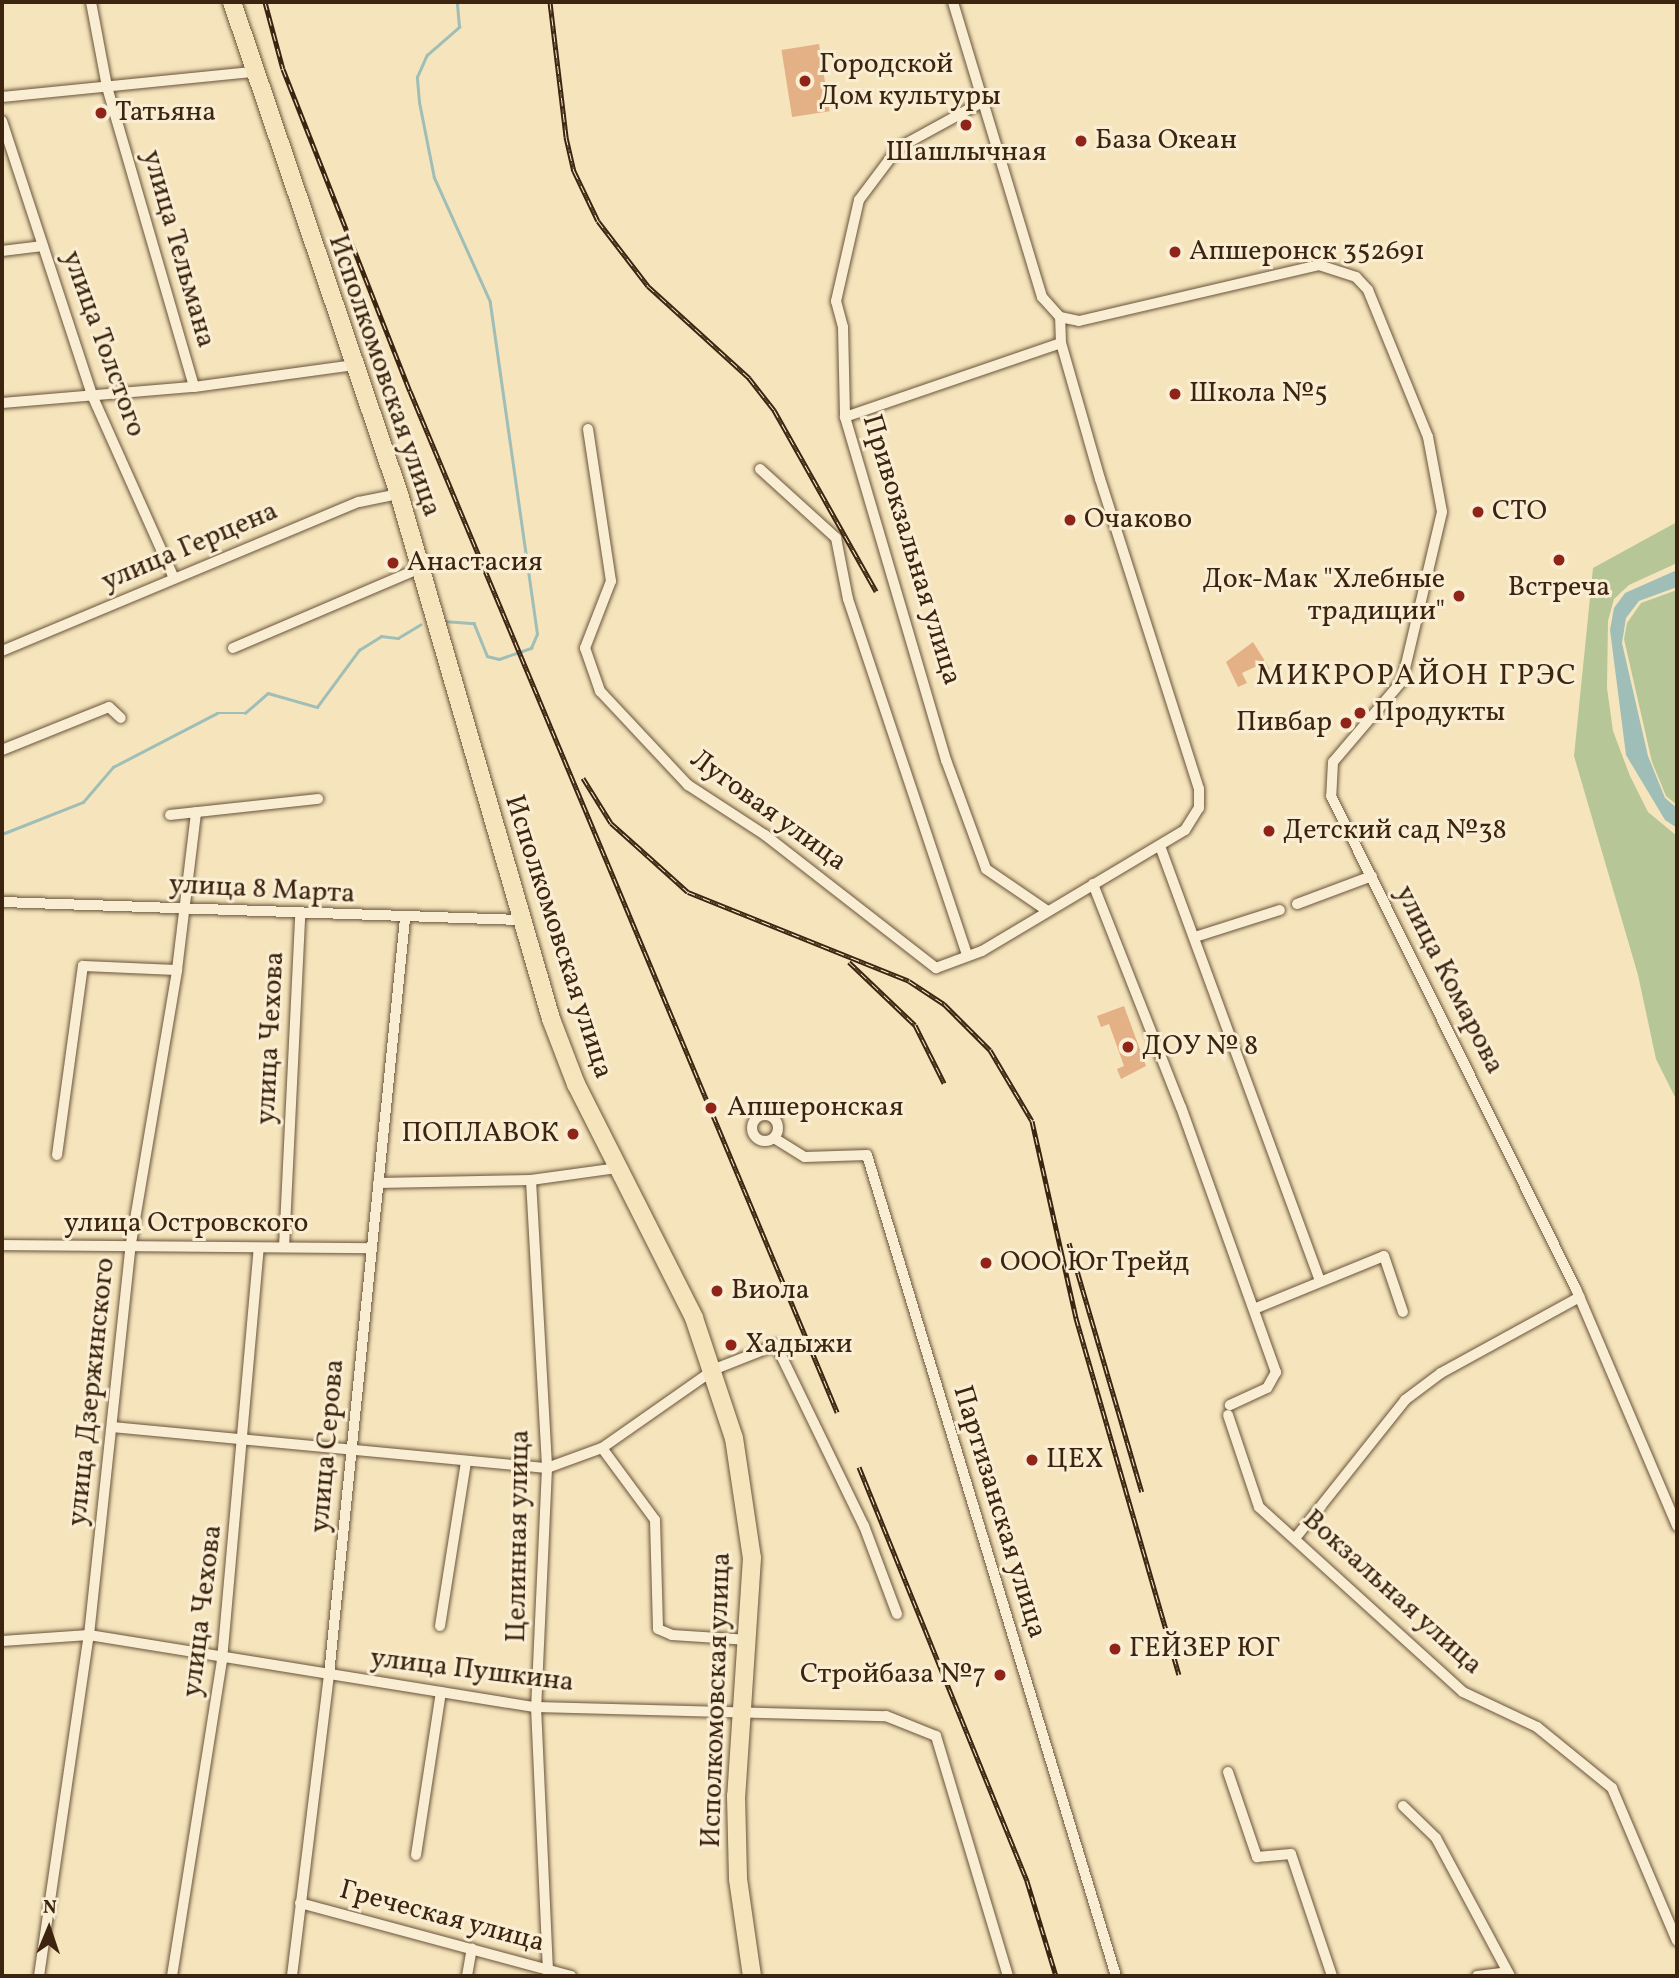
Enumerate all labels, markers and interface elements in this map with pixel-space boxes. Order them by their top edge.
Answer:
place label: Городской Дом культуры [819,48,1001,114]
marker: Городской Дом культуры [797,73,813,89]
place label: Татьяна [115,96,216,130]
marker: Татьяна [93,105,109,121]
marker: Шашлычная [958,117,974,133]
place label: База Океан [1095,124,1237,158]
marker: База Океан [1073,133,1089,149]
place label: Шашлычная [885,136,1047,170]
street label: улица Тельмана [134,146,222,352]
street label: Исполкомовская улица [320,230,448,522]
place label: Апшеронск 352691 [1189,235,1425,269]
marker: Апшеронск 352691 [1167,244,1183,260]
street label: улица Толстого [54,246,152,442]
place label: Школа №5 [1189,377,1328,411]
marker: Школа №5 [1167,386,1183,402]
street label: Привокзальная улица [854,410,968,690]
street label: улица Герцена [97,495,283,599]
place label: СТО [1492,495,1547,529]
place label: Очаково [1084,503,1192,537]
marker: СТО [1470,504,1486,520]
marker: Очаково [1062,512,1078,528]
place label: Анастасия [407,546,542,580]
marker: Встреча [1551,552,1567,568]
marker: Анастасия [385,555,401,571]
place label: Док-Мак "Хлебные традиции" [1203,563,1445,629]
place label: Встреча [1508,571,1610,605]
marker: Док-Мак "Хлебные традиции" [1451,588,1467,604]
district label: МИКРОРАЙОН ГРЭС [1258,658,1576,694]
place label: Продукты [1374,696,1505,730]
marker: Продукты [1352,705,1368,721]
place label: Пивбар [1236,706,1332,740]
marker: Пивбар [1338,715,1354,731]
street label: Луговая улица [683,743,853,879]
street label: Исполкомовская улица [496,791,620,1083]
place label: Детский сад №38 [1283,814,1507,848]
marker: Детский сад №38 [1261,823,1277,839]
street label: улица 8 Марта [168,868,356,912]
street label: улица Комарова [1387,880,1511,1080]
street label: улица Чехова [250,951,292,1125]
place label: ДОУ № 8 [1142,1030,1259,1064]
marker: ДОУ № 8 [1120,1039,1136,1055]
place label: Апшеронская [727,1091,904,1125]
marker: Апшеронская [701,1098,721,1118]
place label: ПОПЛАВОК [401,1117,559,1151]
marker: ПОПЛАВОК [565,1126,581,1142]
street label: улица Островского [64,1207,308,1241]
place label: ООО Юг Трейд [1000,1246,1191,1280]
marker: ООО Юг Трейд [978,1255,994,1271]
street label: улица Дзержинского [61,1256,123,1528]
place label: Виола [731,1274,810,1308]
marker: Виола [709,1283,725,1299]
place label: Хадыжи [745,1328,853,1362]
marker: Хадыжи [723,1337,739,1353]
street label: улица Серова [304,1358,352,1534]
street label: Партизанская улица [944,1381,1054,1643]
street label: Целинная улица [500,1429,538,1643]
place label: ЦЕХ [1046,1443,1104,1477]
marker: ЦЕХ [1024,1452,1040,1468]
street label: Вокзальная улица [1295,1503,1489,1683]
street label: улица Чехова [176,1523,230,1699]
street label: Исполкомовская улица [695,1551,739,1849]
place label: ГЕЙЗЕР ЮГ [1129,1632,1281,1666]
marker: ГЕЙЗЕР ЮГ [1107,1641,1123,1657]
street label: улица Пушкина [368,1642,576,1700]
place label: Стройбаза №7 [800,1658,986,1692]
marker: Стройбаза №7 [992,1667,1008,1683]
street label: Греческая улица [335,1873,549,1961]
north arrow [14,1894,84,1964]
text: N [42,1895,57,1921]

